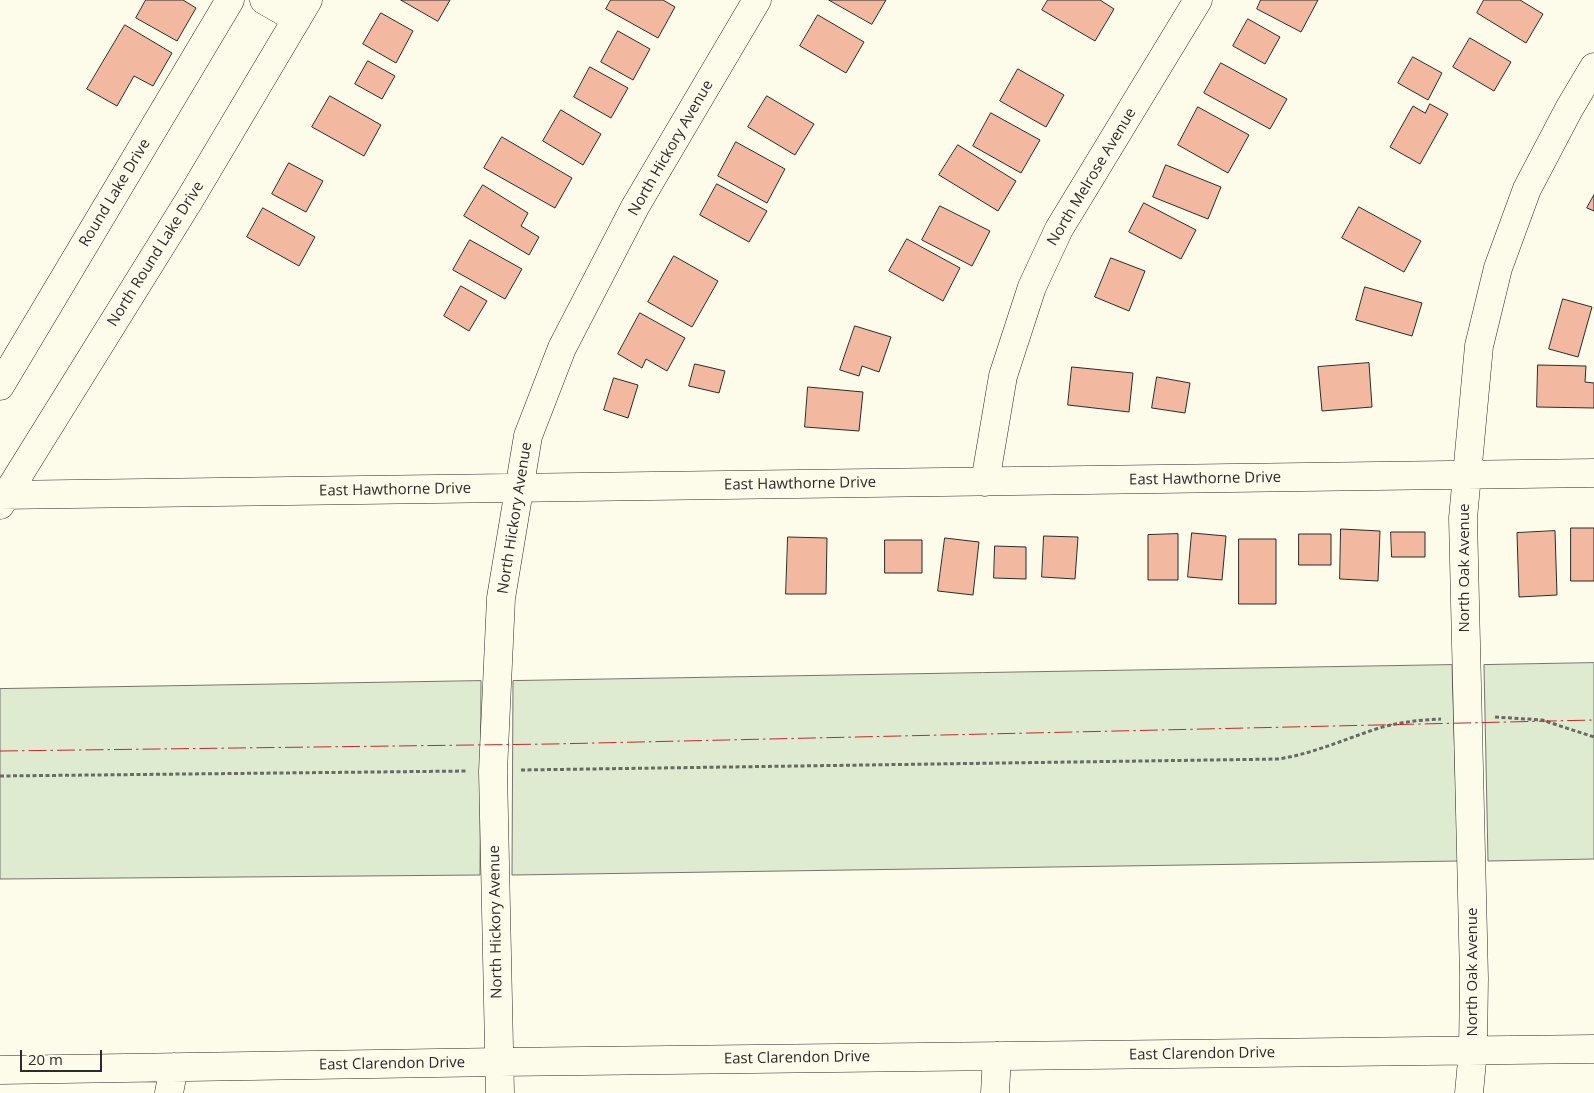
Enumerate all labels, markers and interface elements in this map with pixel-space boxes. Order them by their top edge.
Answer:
street label: North Hickory Avenue [625,77,717,219]
street label: North Melrose Avenue [1044,105,1140,249]
street label: Round Lake Drive [76,136,154,250]
street label: North Round Lake Drive [104,178,208,330]
street label: North Hickory Avenue [494,441,536,595]
street label: East Hawthorne Drive [1129,469,1281,489]
street label: East Hawthorne Drive [724,474,876,494]
street label: East Hawthorne Drive [319,480,471,500]
street label: North Oak Avenue [1456,504,1474,632]
street label: North Hickory Avenue [486,845,506,999]
street label: North Oak Avenue [1464,908,1482,1036]
scale bar [22,1040,105,1072]
street label: East Clarendon Drive [1129,1044,1275,1064]
street label: East Clarendon Drive [724,1048,870,1068]
text: 20 m [28,1049,63,1069]
street label: East Clarendon Drive [319,1054,465,1074]

